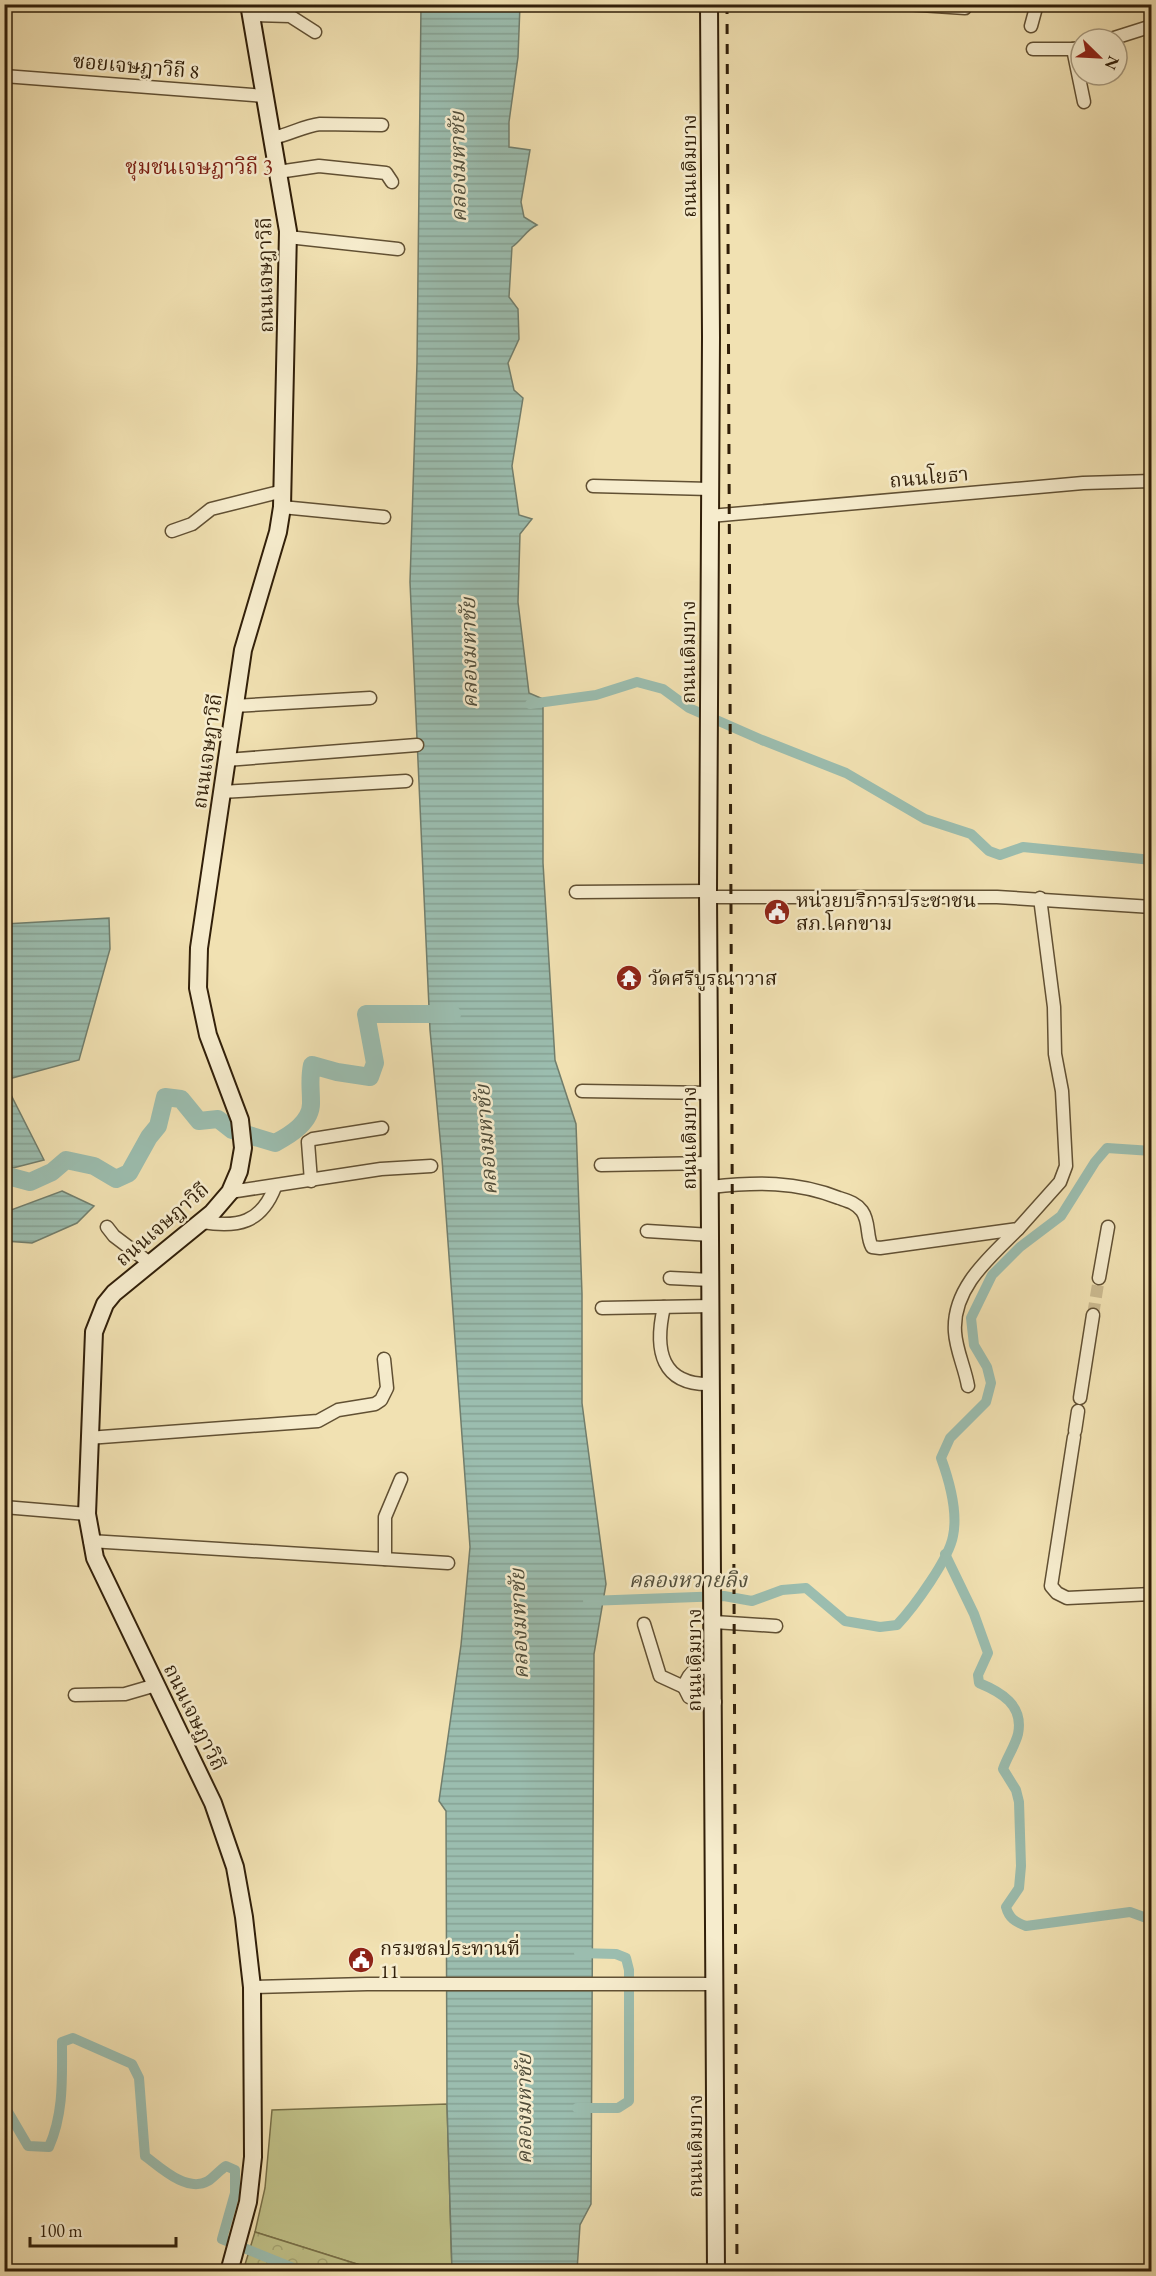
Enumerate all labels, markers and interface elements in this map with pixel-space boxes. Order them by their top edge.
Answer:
north arrow [1069,27,1129,87]
street label: ซอยเจษฎาวิถี 8 [72,48,200,84]
text: N [1100,53,1124,73]
water label: คลองมหาชัย [443,110,472,223]
street label: ถนนเดิมบาง [676,114,702,218]
district label: ชุมชนเจษฎาวิถี 3 [125,153,273,181]
street label: ถนนเจษฎาวิถี [251,217,279,333]
street label: ถนนโยธา [888,460,970,493]
water label: คลองมหาชัย [454,596,483,709]
street label: ถนนเดิมบาง [675,600,701,704]
street label: ถนนเจษฎาวิถี [186,692,228,810]
place label: หน่วยบริการประชาชน สภ.โคกขาม [796,887,976,936]
public building icon: หน่วยบริการประชาชน สภ.โคกขาม [762,897,792,927]
temple icon: วัดศรีบูรณาวาส [614,963,644,993]
place label: วัดศรีบูรณาวาส [648,965,777,991]
water label: คลองมหาชัย [468,1082,503,1196]
street label: ถนนเดิมบาง [676,1086,702,1190]
street label: ถนนเจษฎาวิถี [110,1176,214,1272]
water label: คลองหวายลิง [629,1566,749,1593]
water label: คลองมหาชัย [503,1567,534,1680]
street label: ถนนเดิมบาง [681,1608,707,1712]
street label: ถนนเจษฎาวิถี [158,1659,232,1775]
place label: กรมชลประทานที่ 11 [380,1933,520,1984]
public building icon: กรมชลประทานที่ 11 [346,1945,376,1975]
water label: คลองมหาชัย [510,2052,537,2164]
street label: ถนนเดิมบาง [682,2094,708,2198]
scale bar [30,2210,176,2248]
text: 100 m [39,2219,83,2242]

